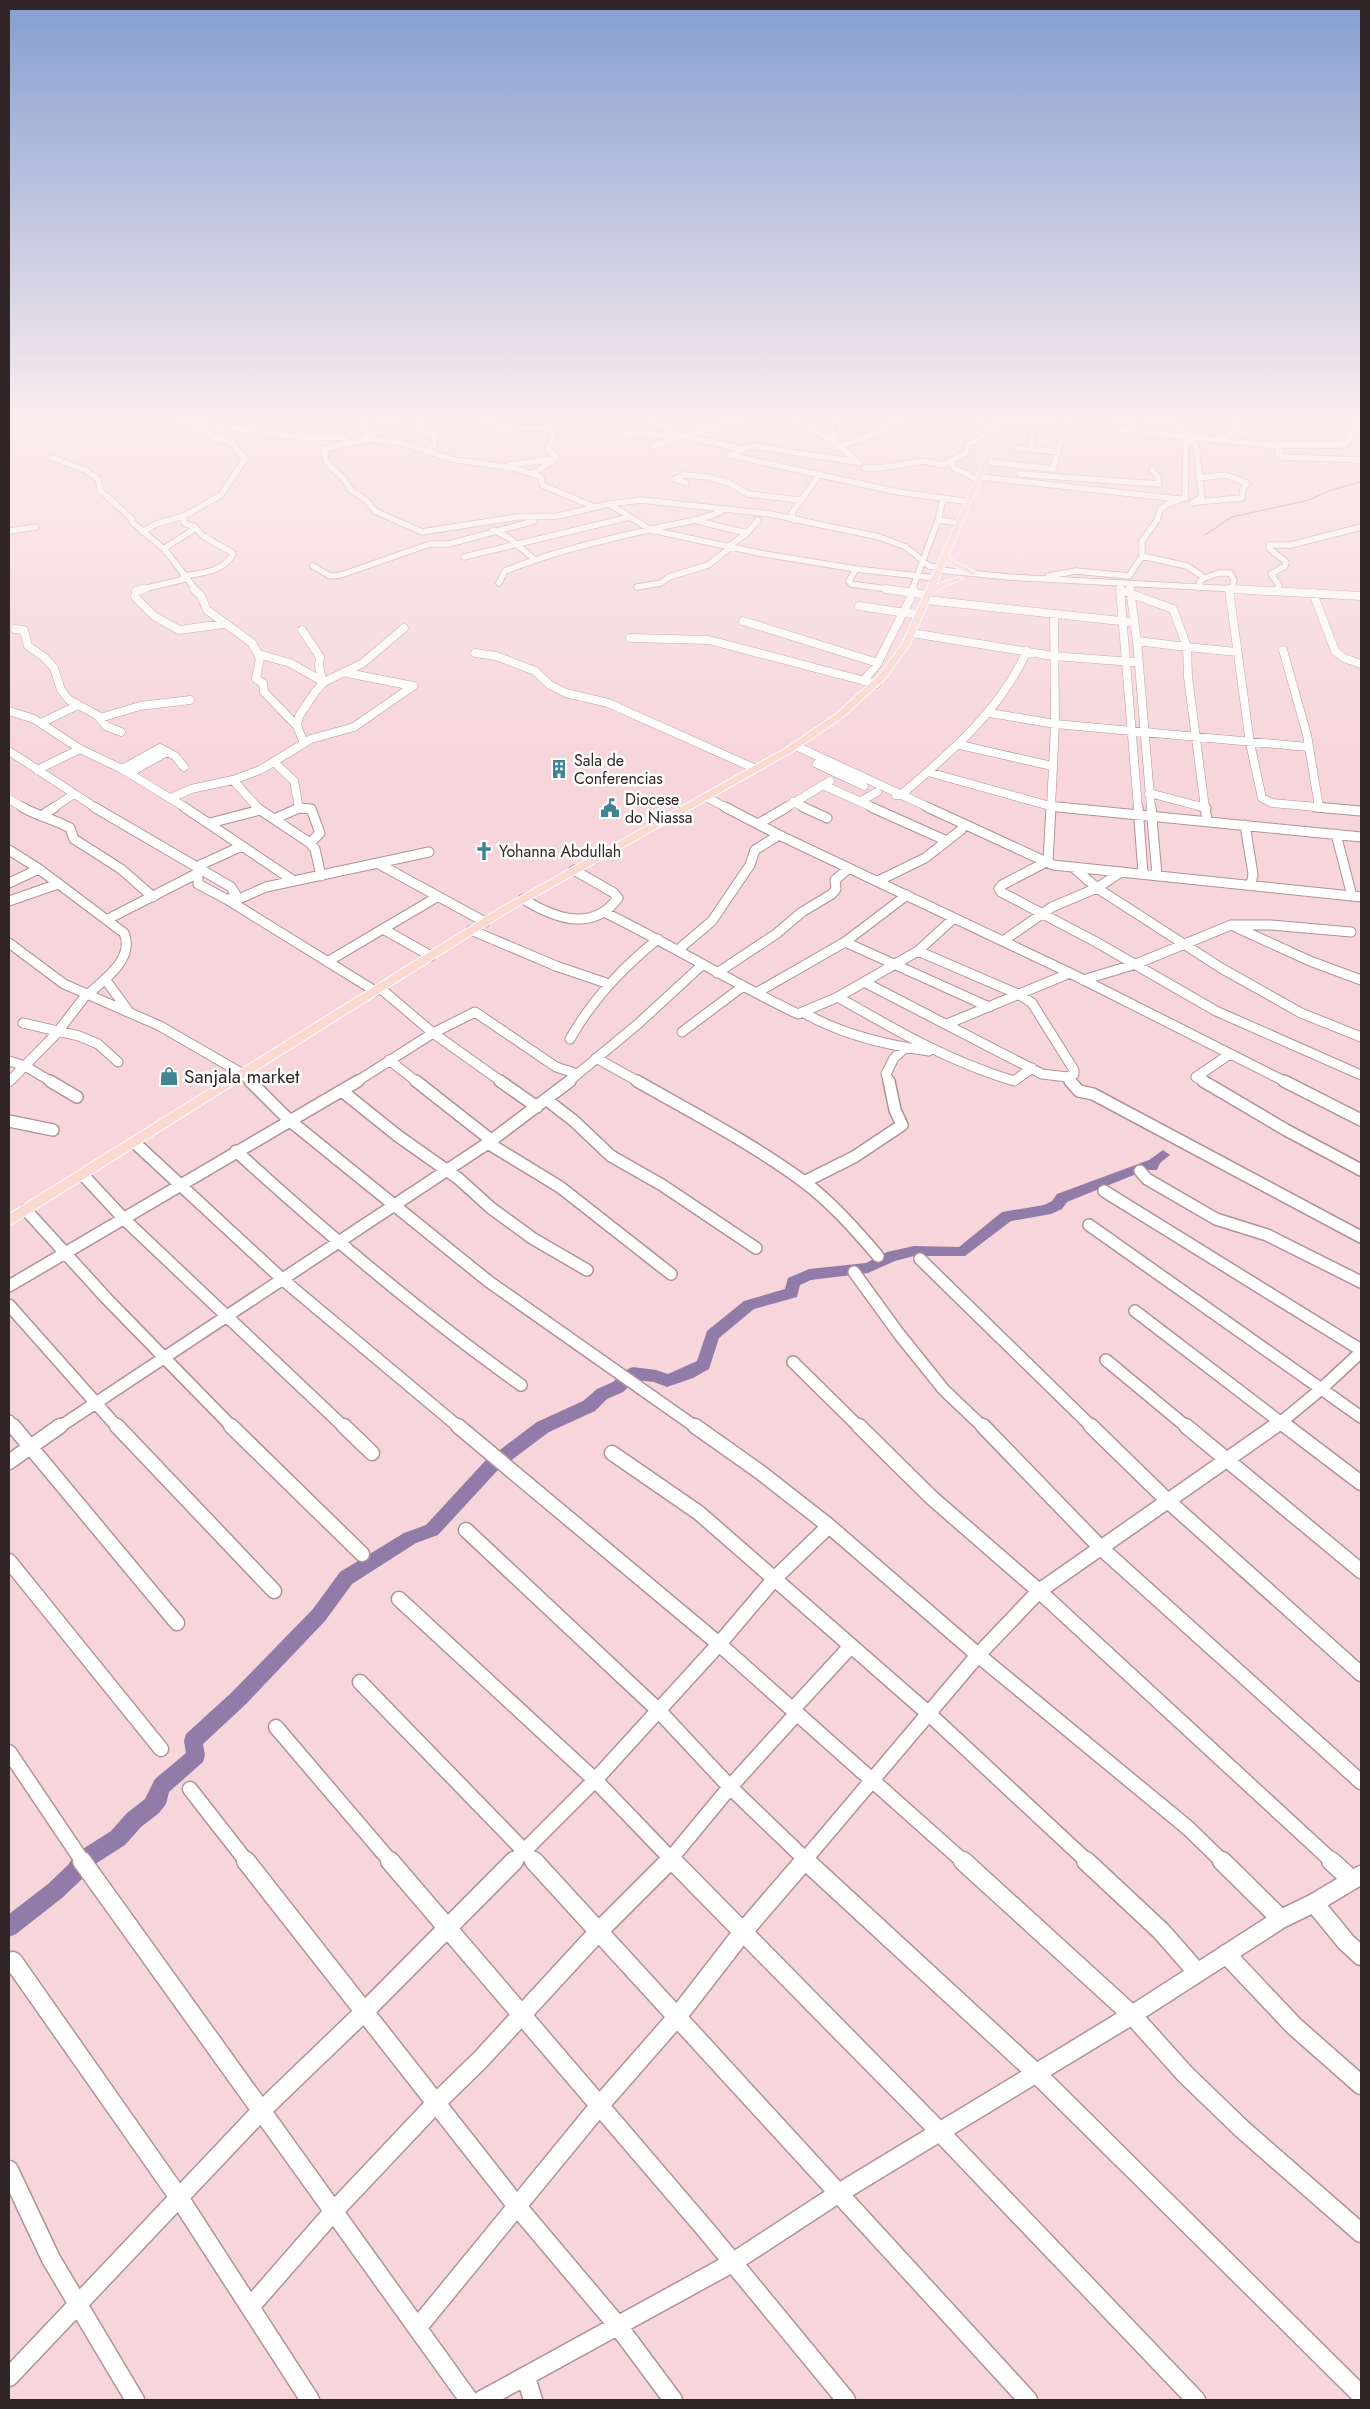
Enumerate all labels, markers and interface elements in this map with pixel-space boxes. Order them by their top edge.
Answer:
place label: Sala de Conferencias [574,749,663,790]
building icon: Sala de Conferencias [548,758,570,780]
place label: Diocese do Niassa [625,788,693,829]
public building icon: Diocese do Niassa [599,797,621,819]
church icon: Yohanna Abdullah [473,840,495,862]
place label: Yohanna Abdullah [499,840,621,863]
place label: Sanjala market [184,1063,300,1090]
shop icon: Sanjala market [158,1065,180,1087]

